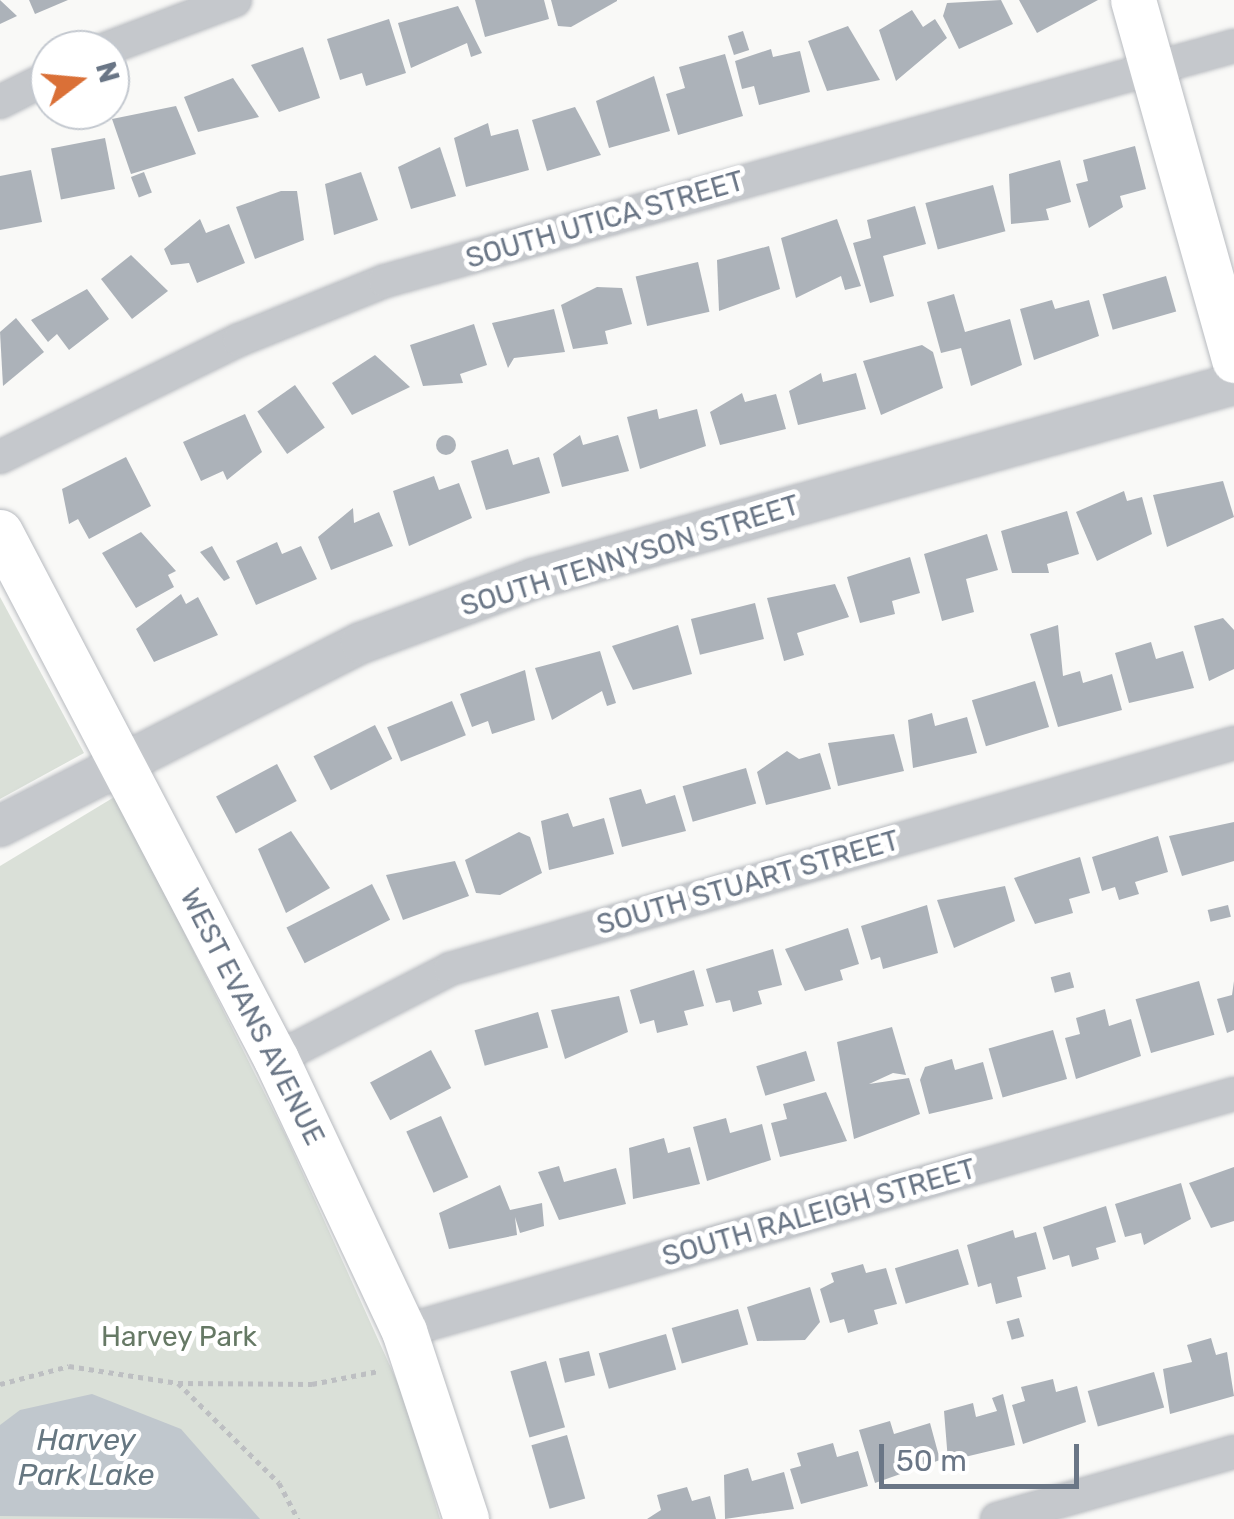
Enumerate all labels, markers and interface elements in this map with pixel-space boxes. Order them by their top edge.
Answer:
north arrow [30,30,130,130]
text: N [89,58,126,86]
street label: SOUTH UTICA STREET [462,164,748,276]
street label: SOUTH TENNYSON STREET [456,488,804,624]
street label: SOUTH STUART STREET [593,824,903,942]
street label: WEST EVANS AVENUE [172,883,332,1151]
street label: SOUTH RALEIGH STREET [658,1152,980,1274]
park label: Harvey Park [101,1320,257,1354]
water label: Harvey Park Lake [17,1422,155,1492]
scale bar [884,1424,1084,1486]
text: 50 m [896,1443,967,1479]

